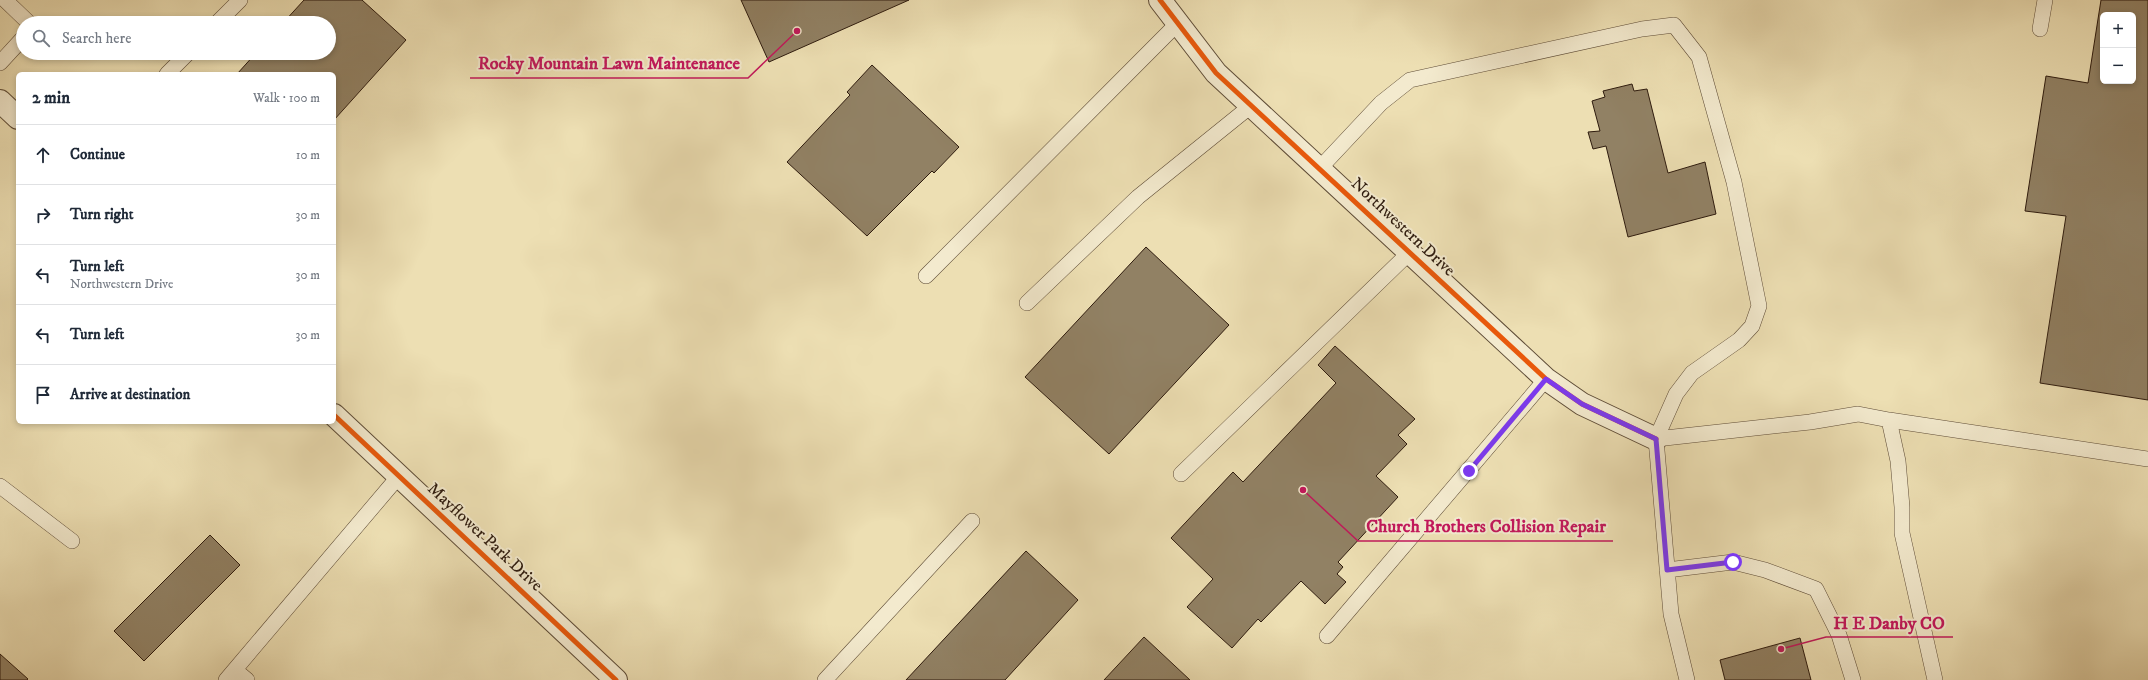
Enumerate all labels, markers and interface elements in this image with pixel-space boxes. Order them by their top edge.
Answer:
map controls [2100,12,2136,84]
button: + [2100,12,2136,48]
search box [16,16,336,60]
icon: search [30,27,52,49]
text: Search here [62,29,131,48]
callout: Rocky Mountain Lawn Maintenance [470,48,748,78]
button: − [2100,48,2136,84]
text: Rocky Mountain Lawn Maintenance [478,53,741,75]
text: 2 min [32,87,70,109]
text: Walk · 100 m [253,90,320,106]
icon: ahead [32,144,54,166]
text: Continue [70,145,125,164]
text: 10 m [296,147,320,163]
street label: Northwestern Drive [1346,173,1460,281]
icon: right [32,204,54,226]
text: Turn right [70,205,133,224]
text: 30 m [296,207,320,223]
text: Turn left [70,257,124,276]
icon: left [32,264,54,286]
text: 30 m [296,267,320,283]
text: Northwestern Drive [70,276,173,292]
icon: left [32,324,54,346]
text: Turn left [70,325,124,344]
text: 30 m [296,327,320,343]
icon: arrive [32,384,54,406]
text: Arrive at destination [70,385,190,404]
route end [1460,462,1478,480]
street label: Mayflower Park Drive [423,478,547,596]
callout: Church Brothers Collision Repair [1358,511,1613,541]
text: Church Brothers Collision Repair [1366,516,1606,538]
route start [1724,553,1742,571]
callout: H E Danby CO [1826,607,1953,637]
text: H E Danby CO [1833,613,1945,635]

